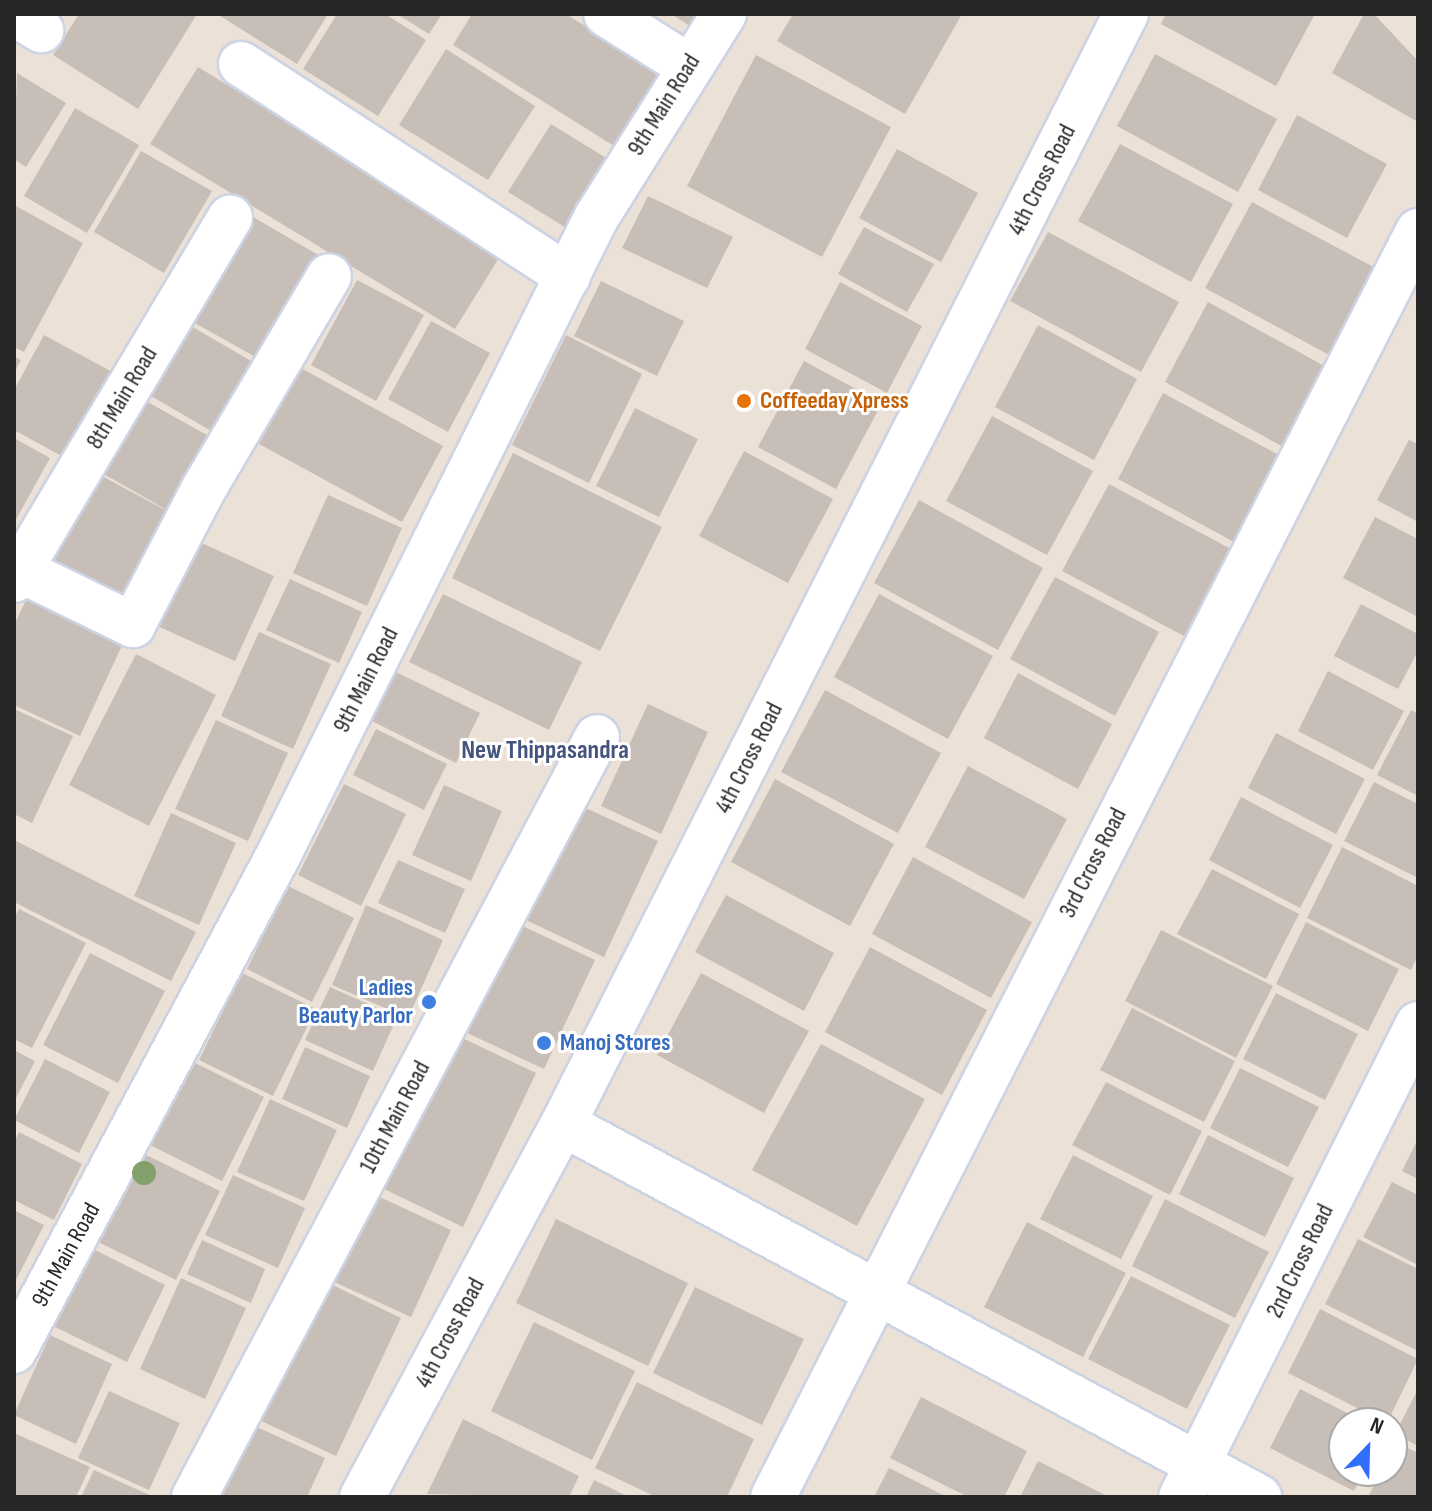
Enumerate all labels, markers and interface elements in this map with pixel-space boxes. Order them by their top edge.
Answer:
street label: 9th Main Road [622,49,706,161]
street label: 4th Cross Road [1002,120,1082,240]
street label: 8th Main Road [80,342,164,454]
place label: Coffeeday Xpress [760,387,909,415]
marker: Coffeeday Xpress [735,392,753,410]
street label: 9th Main Road [327,623,405,737]
street label: 4th Cross Road [709,698,789,818]
district label: New Thippasandra [461,735,629,767]
street label: 3rd Cross Road [1053,803,1133,923]
place label: Ladies Beauty Parlor [299,974,413,1030]
marker: Ladies Beauty Parlor [420,993,438,1011]
place label: Manoj Stores [560,1029,670,1057]
marker: Manoj Stores [535,1034,553,1052]
street label: 10th Main Road [354,1056,436,1178]
street label: 9th Main Road [26,1198,106,1312]
street label: 2nd Cross Road [1260,1200,1340,1322]
street label: 4th Cross Road [409,1273,491,1393]
north arrow [1328,1407,1408,1487]
text: N [1366,1412,1387,1441]

